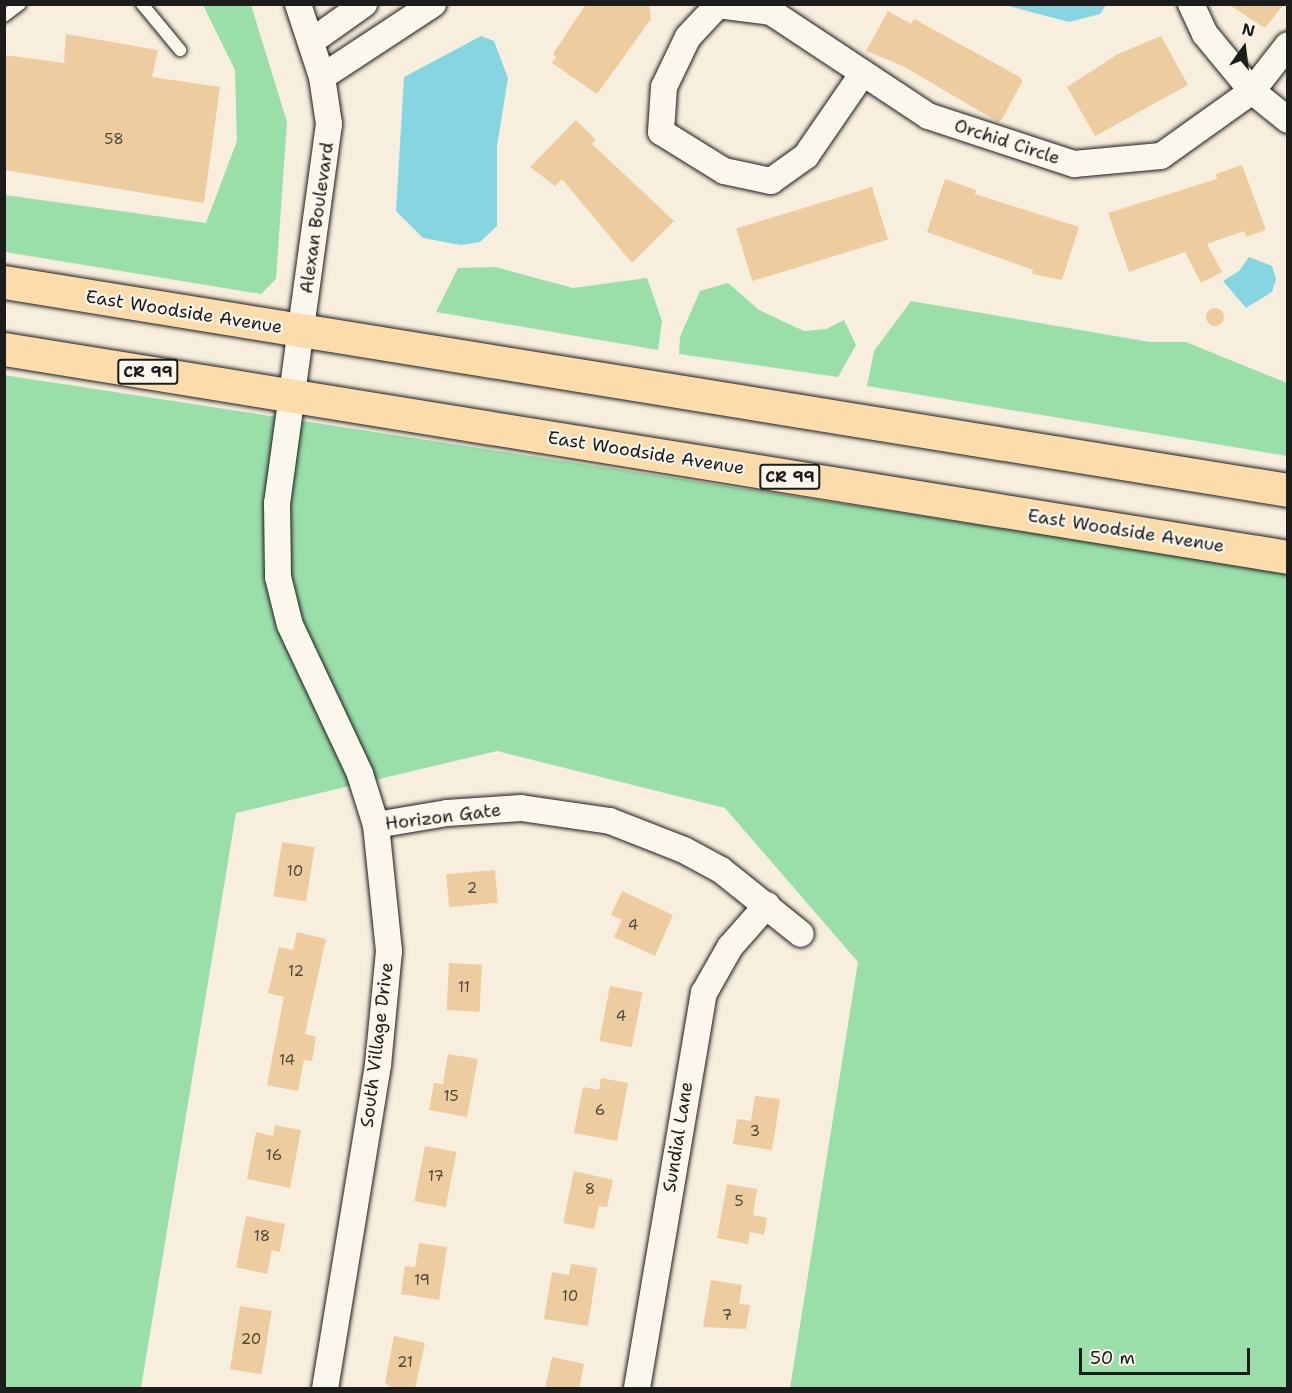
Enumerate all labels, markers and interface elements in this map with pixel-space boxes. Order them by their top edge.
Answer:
north arrow [1214,18,1274,78]
text: N [1240,18,1257,42]
street label: Orchid Circle [951,115,1063,169]
house number: 58 [104,131,124,149]
street label: Alexan Boulevard [296,141,338,295]
street label: East Woodside Avenue [84,286,284,338]
road number: CR 99 [116,359,180,385]
street label: East Woodside Avenue [546,427,746,479]
road number: CR 99 [758,464,822,490]
street label: East Woodside Avenue [1026,505,1226,557]
street label: Horizon Gate [384,799,502,835]
house number: 10 [287,863,303,881]
house number: 2 [467,880,477,898]
house number: 4 [628,917,638,935]
street label: South Village Drive [356,961,398,1129]
house number: 12 [288,963,304,981]
house number: 11 [458,979,470,997]
house number: 4 [616,1008,626,1026]
house number: 14 [279,1052,295,1070]
street label: Sundial Lane [659,1080,697,1194]
house number: 15 [443,1088,459,1106]
house number: 6 [595,1102,605,1120]
house number: 3 [750,1123,760,1141]
house number: 16 [266,1147,282,1165]
house number: 17 [428,1168,444,1186]
house number: 8 [585,1181,595,1199]
house number: 5 [734,1193,744,1211]
house number: 18 [254,1228,270,1246]
house number: 19 [414,1272,430,1290]
house number: 10 [562,1288,578,1306]
house number: 7 [722,1307,732,1325]
house number: 20 [241,1331,261,1349]
scale bar [1082,1336,1253,1374]
text: 50 m [1090,1346,1135,1370]
house number: 21 [397,1354,413,1372]

